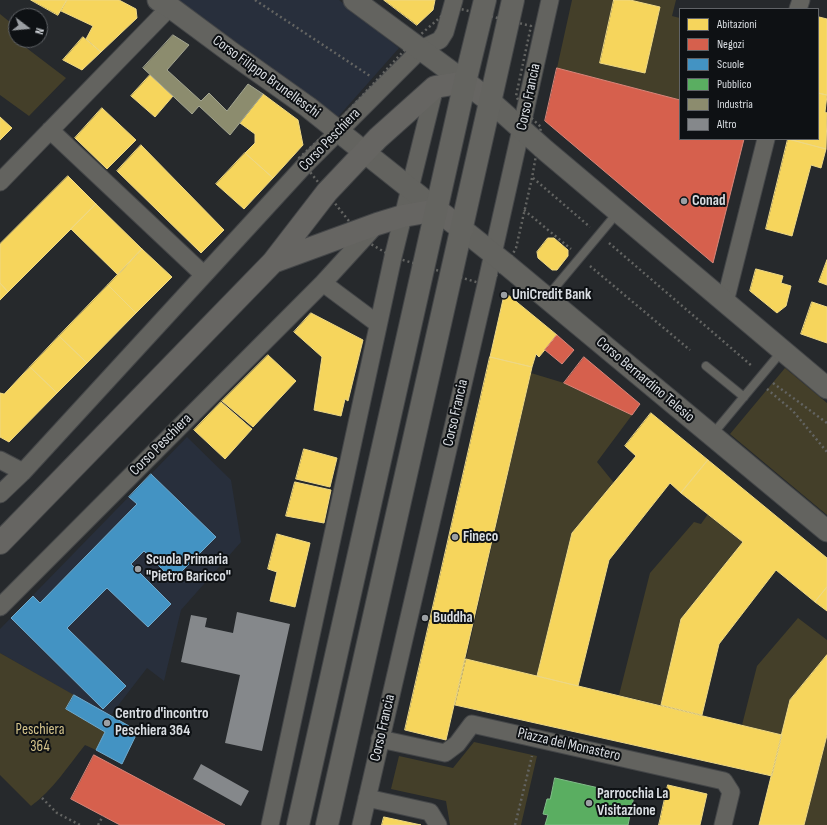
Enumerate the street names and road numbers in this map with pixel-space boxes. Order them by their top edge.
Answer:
street label: Corso Filippo Brunelleschi [209,32,323,122]
street label: Corso Francia [513,62,545,132]
street label: Corso Peschiera [296,105,364,175]
street label: Corso Bernardino Telesio [592,334,698,426]
street label: Corso Francia [440,378,472,448]
street label: Corso Peschiera [126,410,196,480]
street label: Corso Francia [367,693,399,763]
street label: Piazza del Monastero [516,724,622,766]

